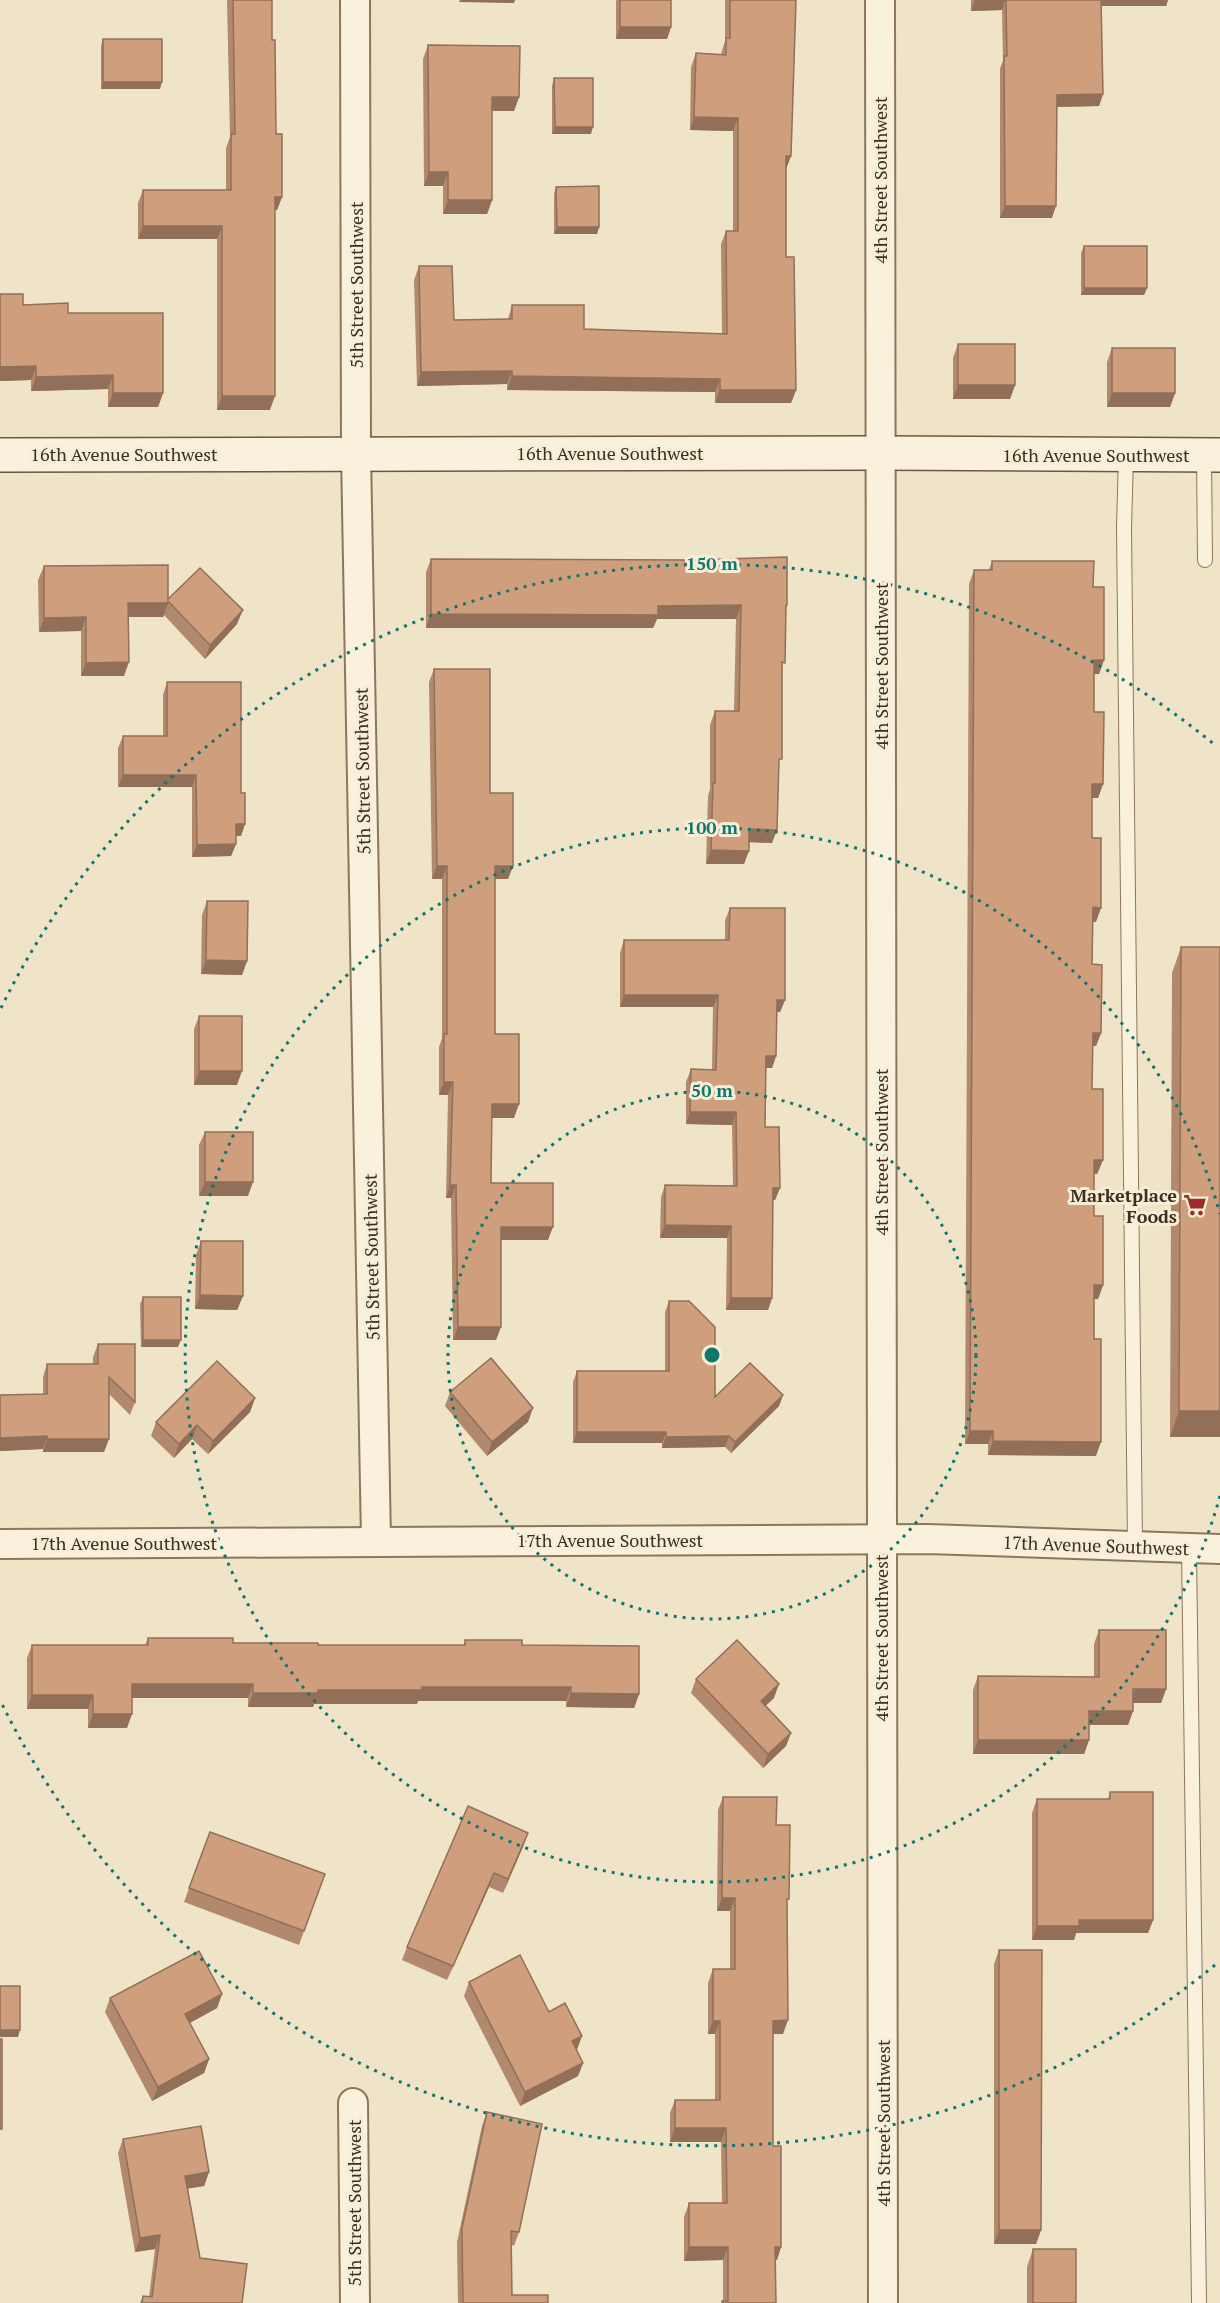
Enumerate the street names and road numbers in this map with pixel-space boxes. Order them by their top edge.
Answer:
street label: 4th Street Southwest [868,96,892,264]
street label: 5th Street Southwest [344,201,368,369]
street label: 16th Avenue Southwest [516,441,704,465]
street label: 16th Avenue Southwest [30,442,218,466]
street label: 16th Avenue Southwest [1002,443,1190,467]
street label: 4th Street Southwest [869,582,893,750]
street label: 5th Street Southwest [349,687,375,855]
street label: 4th Street Southwest [869,1068,893,1236]
street label: 5th Street Southwest [358,1173,384,1341]
street label: 17th Avenue Southwest [517,1528,704,1552]
street label: 17th Avenue Southwest [1002,1530,1190,1560]
street label: 17th Avenue Southwest [31,1531,218,1555]
street label: 4th Street Southwest [869,1554,893,1722]
street label: 4th Street Southwest [871,2039,895,2207]
street label: 5th Street Southwest [342,2119,366,2287]

